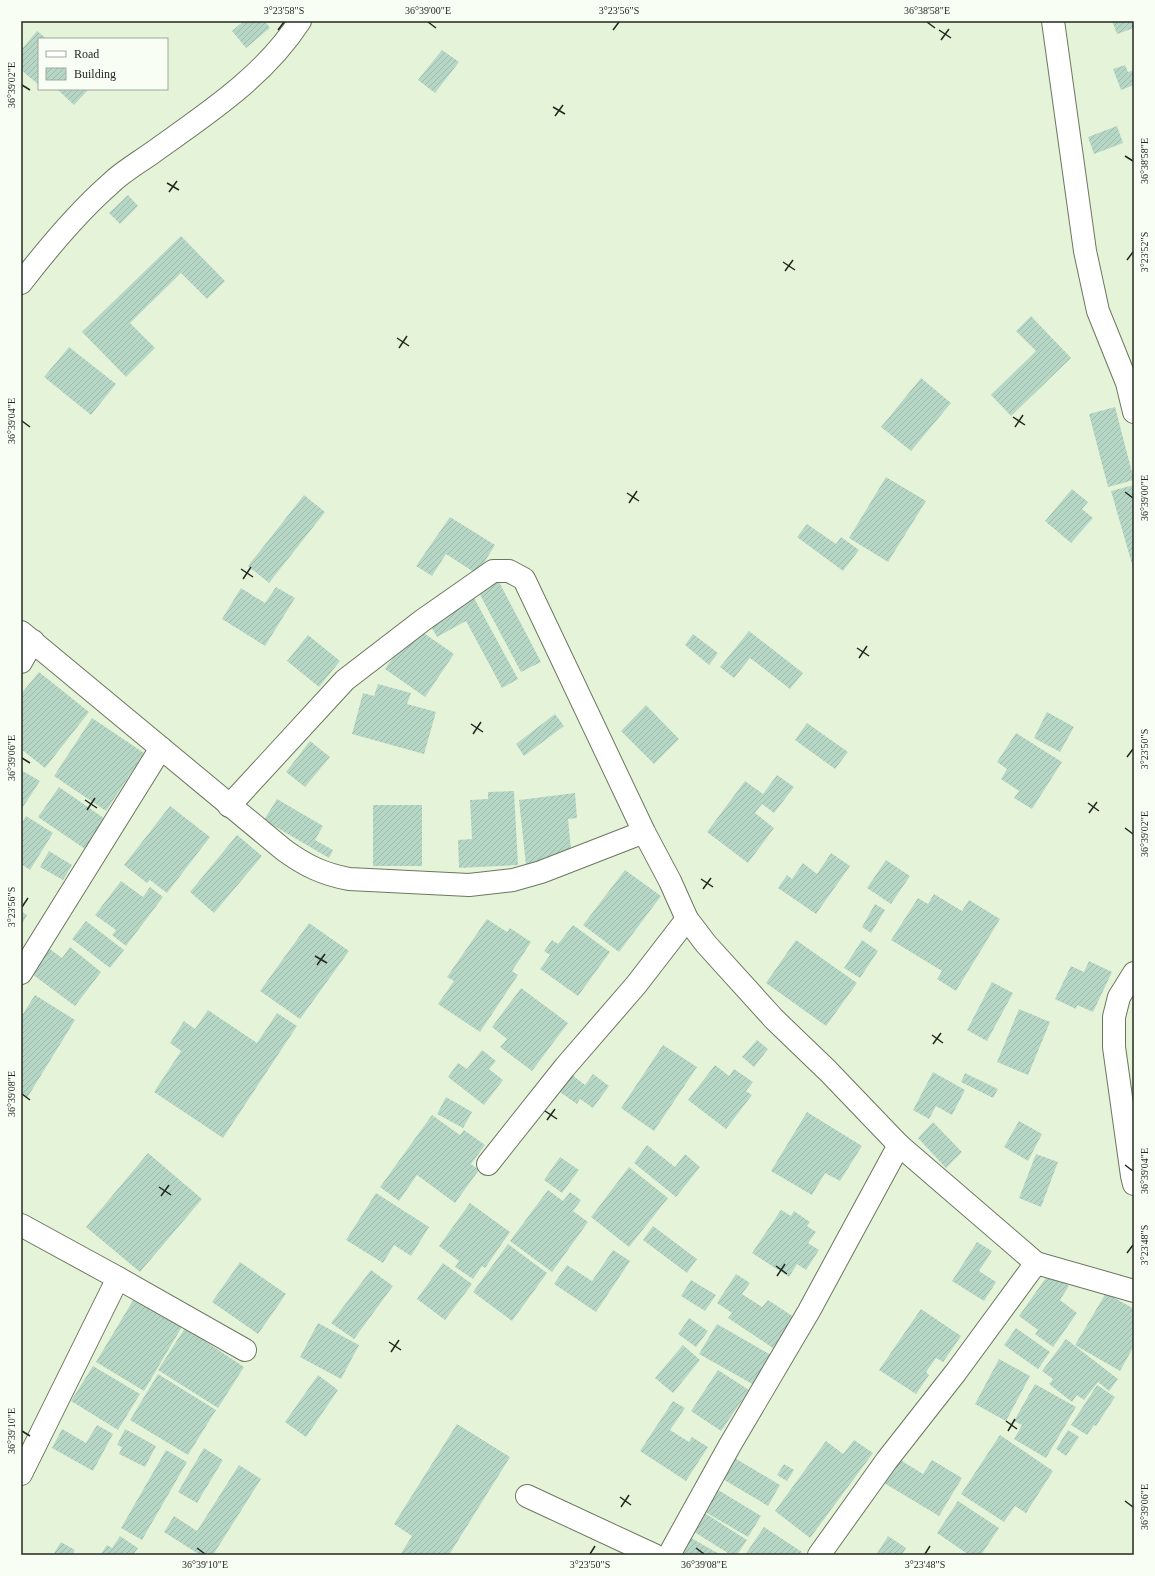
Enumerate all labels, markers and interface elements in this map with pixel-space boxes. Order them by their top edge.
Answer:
text: 3°23'58"S [264,5,304,16]
text: 36°39'00"E [405,5,451,16]
text: 3°23'56"S [599,5,639,16]
text: 36°38'58"E [904,5,950,16]
legend [38,38,168,90]
text: Road [74,47,99,61]
text: 36°39'02"E [6,62,17,108]
text: Building [74,67,116,81]
text: 36°38'58"E [1139,138,1150,184]
text: 3°23'52"S [1139,232,1150,272]
text: 36°39'04"E [6,398,17,444]
text: 36°39'00"E [1139,475,1150,521]
text: 3°23'50"S [1139,729,1150,769]
text: 36°39'06"E [6,735,17,781]
text: 36°39'02"E [1139,811,1150,857]
text: 3°23'56"S [6,887,17,927]
text: 36°39'08"E [6,1071,17,1117]
text: 36°39'04"E [1139,1148,1150,1194]
text: 3°23'48"S [1139,1225,1150,1265]
text: 36°39'10"E [6,1408,17,1454]
text: 36°39'06"E [1139,1484,1150,1530]
text: 36°39'10"E [182,1559,228,1570]
text: 3°23'50"S [570,1559,610,1570]
text: 36°39'08"E [681,1559,727,1570]
text: 3°23'48"S [905,1559,945,1570]

